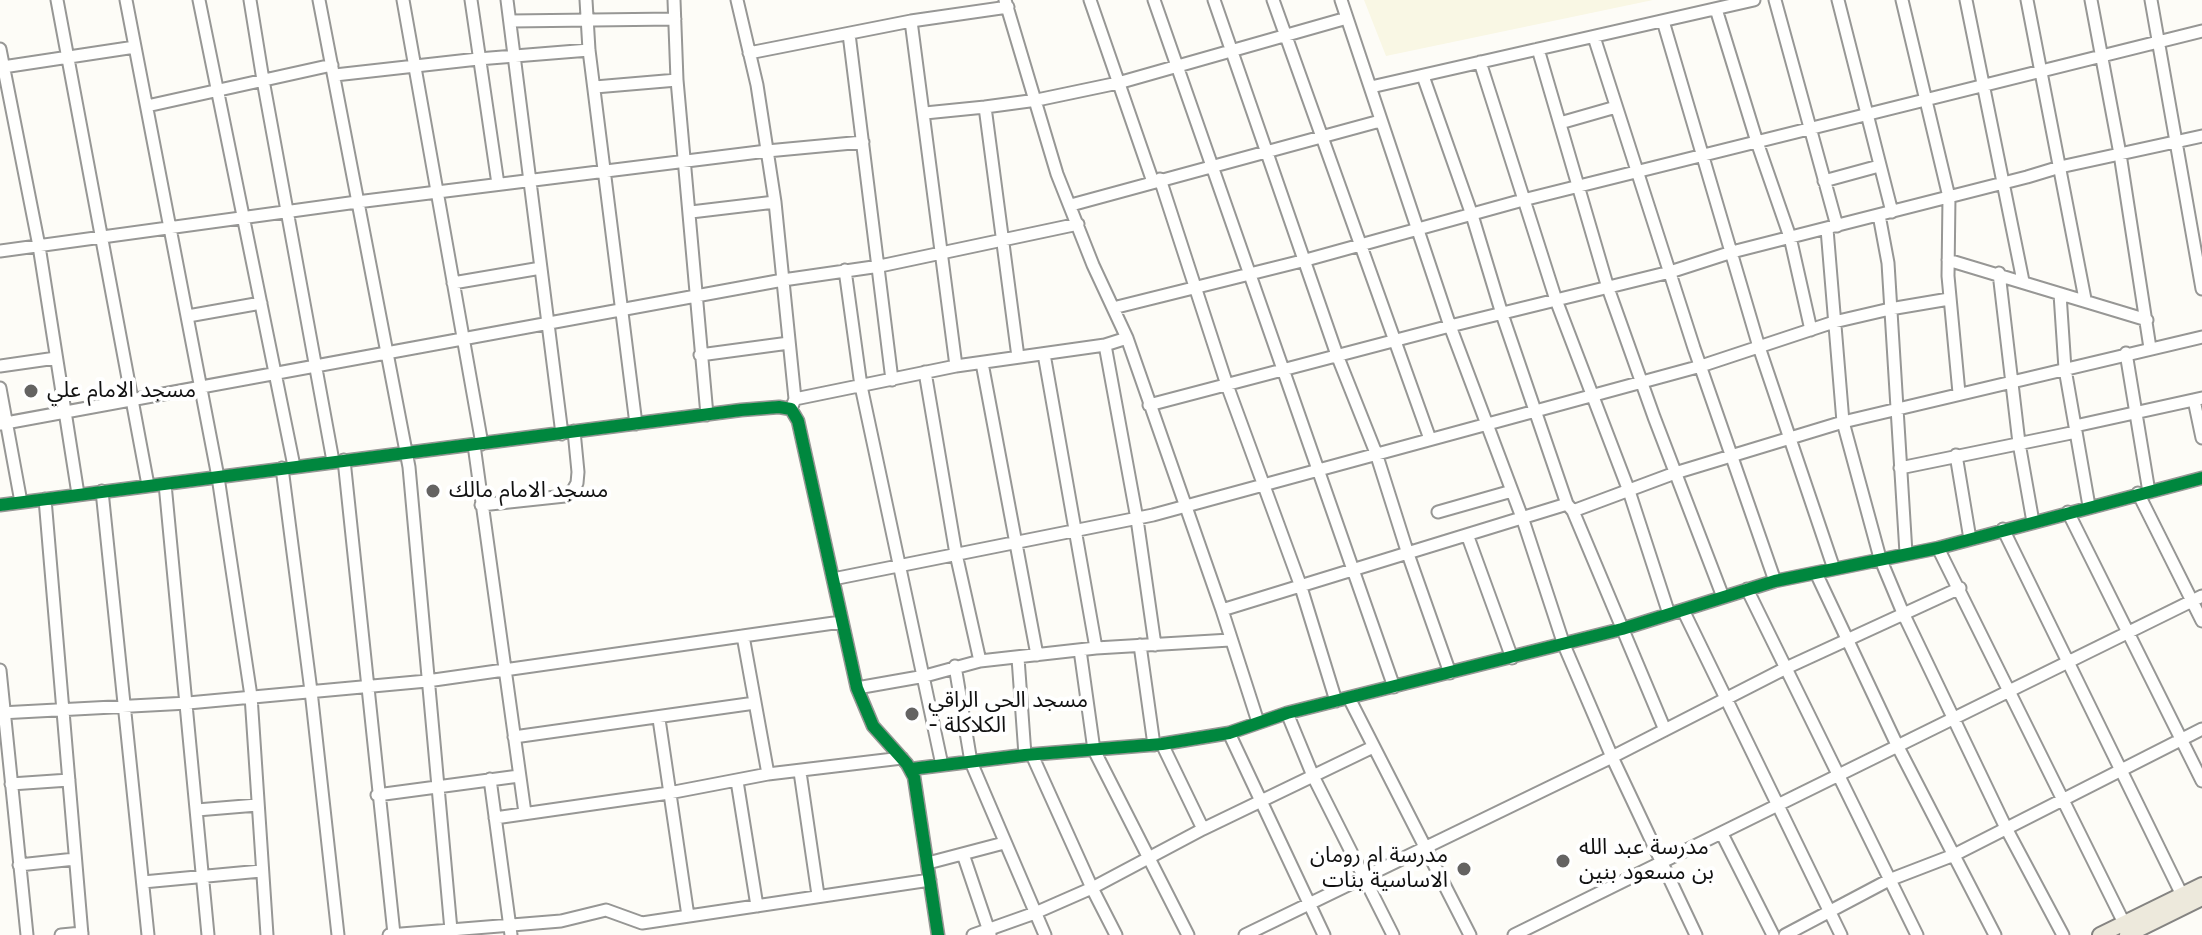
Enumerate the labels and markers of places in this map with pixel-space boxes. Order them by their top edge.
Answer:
place label: مسجد الامام علي [47,378,196,404]
marker: مسجد الامام علي [22,382,40,400]
place label: مسجد الامام مالك [449,478,608,504]
marker: مسجد الامام مالك [424,482,442,500]
place label: مسجد الحي الراقي - الكلاكلة [928,688,1088,740]
marker: مسجد الحي الراقي - الكلاكلة [903,705,921,723]
place label: مدرسة عبد الله بن مسعود بنين [1579,835,1714,886]
place label: مدرسة ام رومان الاساسية بنات [1310,843,1448,894]
marker: مدرسة عبد الله بن مسعود بنين [1554,852,1572,870]
marker: مدرسة ام رومان الاساسية بنات [1455,860,1473,878]

